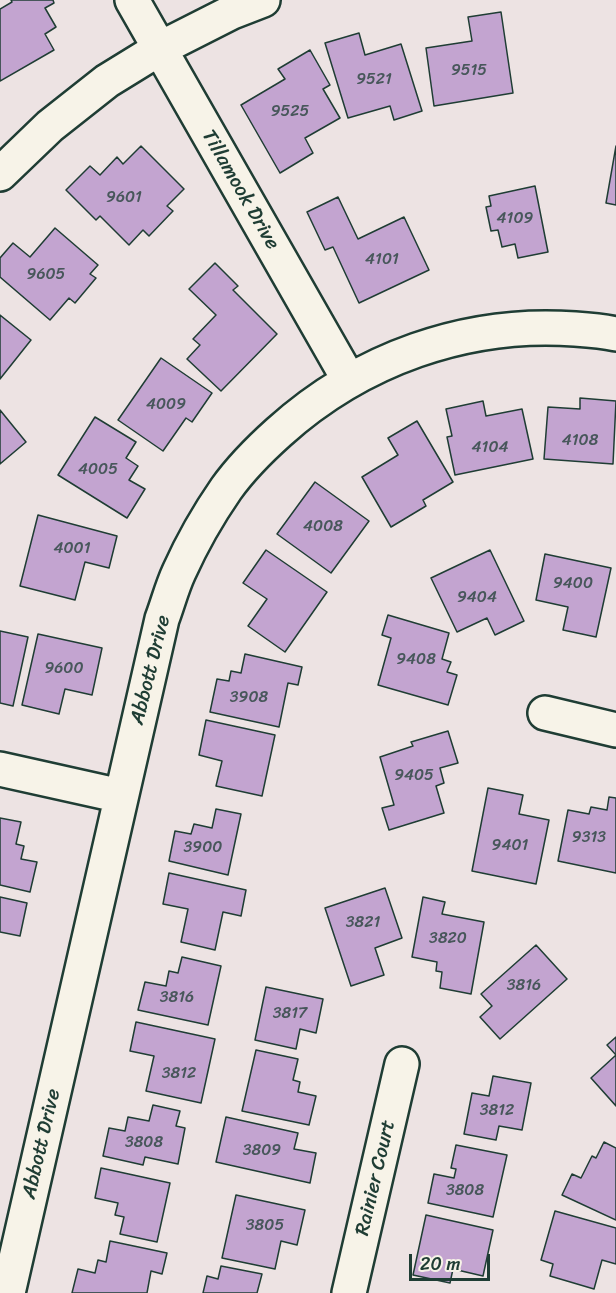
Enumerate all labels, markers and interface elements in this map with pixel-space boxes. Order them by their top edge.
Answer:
house number: 9515 [451,61,487,81]
house number: 9521 [356,70,392,90]
house number: 9525 [271,102,309,122]
street label: Tillamook Drive [196,126,284,254]
house number: 9601 [106,188,142,208]
house number: 4109 [497,209,533,229]
house number: 4101 [365,250,399,270]
house number: 9605 [27,265,65,285]
house number: 4009 [146,395,186,415]
house number: 4108 [562,431,598,451]
house number: 4104 [472,438,508,458]
house number: 4005 [78,460,118,480]
house number: 4008 [303,517,343,537]
house number: 4001 [53,539,91,559]
house number: 9400 [553,574,593,594]
house number: 9404 [457,588,497,608]
street label: Abbott Drive [126,613,176,727]
house number: 9408 [396,650,436,670]
house number: 9600 [44,659,84,679]
house number: 3908 [230,688,268,708]
house number: 9405 [394,766,434,786]
house number: 9313 [572,828,606,848]
house number: 9401 [492,836,528,856]
house number: 3900 [184,838,222,858]
house number: 3821 [346,913,380,933]
house number: 3820 [429,929,467,949]
house number: 3816 [507,976,541,996]
house number: 3816 [160,988,194,1008]
house number: 3817 [273,1004,307,1024]
house number: 3812 [162,1064,196,1084]
street label: Abbott Drive [18,1087,66,1201]
house number: 3812 [480,1101,514,1121]
street label: Rainier Court [351,1118,401,1238]
house number: 3808 [125,1133,163,1153]
house number: 3809 [243,1141,281,1161]
house number: 3808 [446,1181,484,1201]
house number: 3805 [246,1216,284,1236]
scale bar [412,1242,493,1280]
text: 20 m [420,1248,460,1280]

